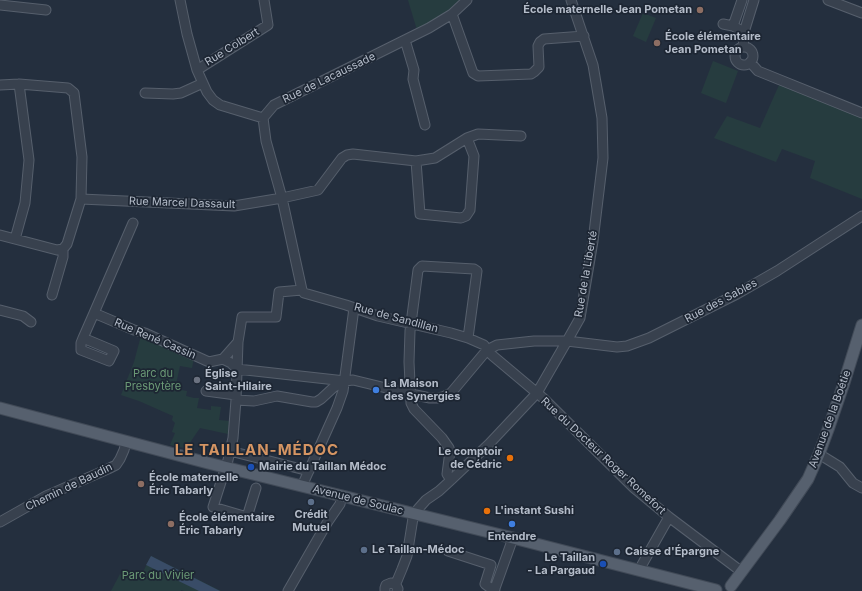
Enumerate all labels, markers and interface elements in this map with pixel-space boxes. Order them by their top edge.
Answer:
place label: École maternelle Jean Pometan [523,3,692,17]
marker: École maternelle Jean Pometan [695,5,705,15]
street label: Rue Colbert [202,25,262,69]
place label: École élémentaire Jean Pometan [665,30,761,56]
marker: École élémentaire Jean Pometan [652,38,662,48]
street label: Rue de Lacaussade [280,50,378,106]
street label: Rue Marcel Dassault [129,195,235,211]
street label: Rue de la Liberté [572,230,600,318]
street label: Rue des Sables [683,276,759,326]
street label: Rue de Sandillan [353,300,439,336]
street label: Rue René Cassin [112,316,198,362]
park label: Parc du Presbytère [125,367,181,393]
place label: Église Saint-Hilaire [205,367,272,393]
street label: Avenue de la Boétie [806,368,854,470]
marker: Église Saint-Hilaire [192,375,202,385]
place label: La Maison des Synergies [384,377,460,403]
marker: La Maison des Synergies [371,385,381,395]
street label: Rue du Docteur Roger Romefort [538,395,668,517]
district label: LE TAILLAN-MÉDOC [175,441,339,459]
place label: Le comptoir de Cédric [438,445,502,471]
marker: Le comptoir de Cédric [505,453,515,463]
street label: Chemin de Baudin [23,460,115,514]
place label: Mairie du Taillan Médoc [259,460,386,474]
marker: Mairie du Taillan Médoc [246,462,256,472]
place label: École maternelle Éric Tabarly [149,471,238,497]
marker: École maternelle Éric Tabarly [136,479,146,489]
street label: Avenue de Soulac [311,482,405,518]
marker: Crédit Mutuel [306,497,316,507]
place label: L'instant Sushi [495,504,574,518]
marker: L'instant Sushi [482,506,492,516]
place label: Crédit Mutuel [292,508,330,534]
place label: École élémentaire Éric Tabarly [179,511,275,537]
marker: École élémentaire Éric Tabarly [166,519,176,529]
marker: Entendre [507,519,517,529]
place label: Entendre [488,530,536,544]
place label: Le Taillan-Médoc [372,543,465,557]
marker: Le Taillan-Médoc [359,545,369,555]
place label: Caisse d'Épargne [625,545,719,559]
marker: Caisse d'Épargne [612,547,622,557]
place label: Le Taillan - La Pargaud [527,551,595,577]
marker: Le Taillan - La Pargaud [598,559,608,569]
park label: Parc du Vivier [122,569,194,583]

